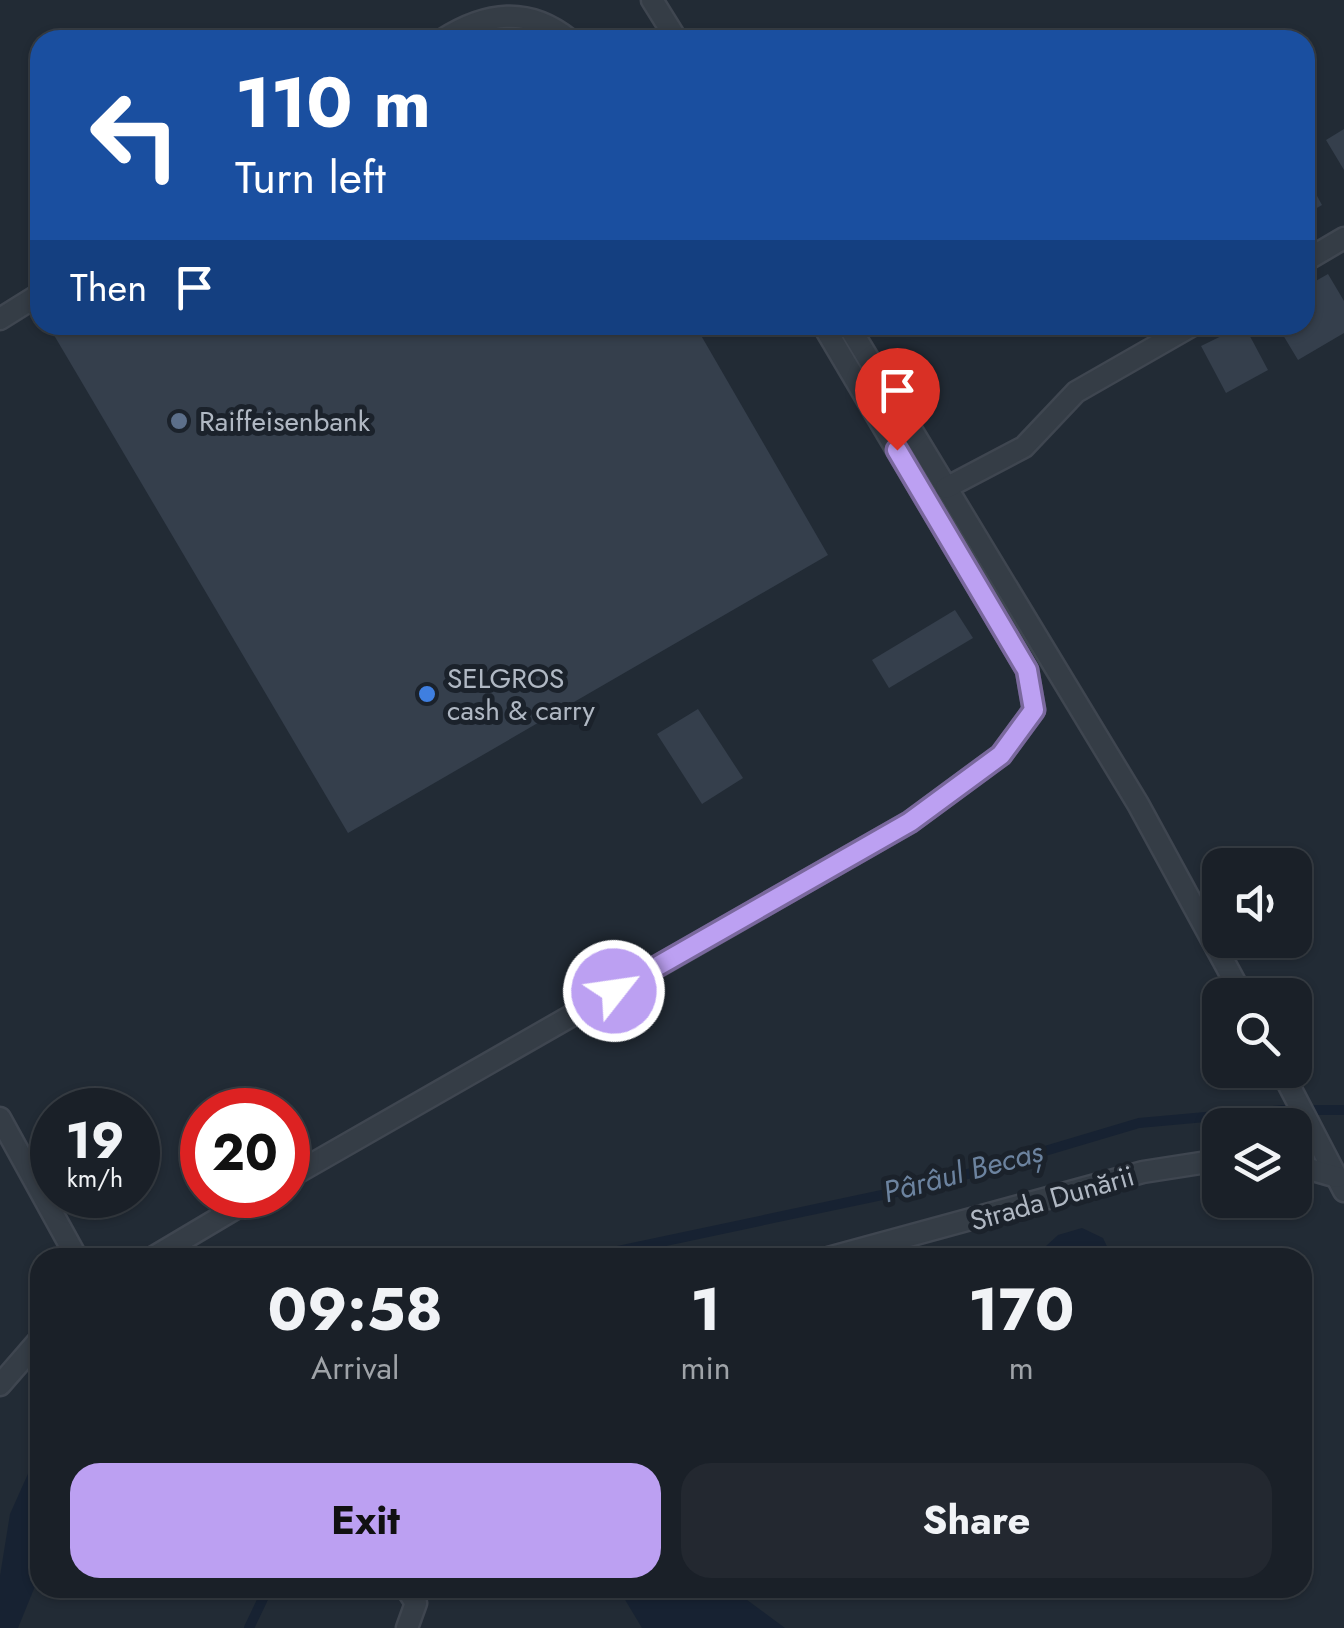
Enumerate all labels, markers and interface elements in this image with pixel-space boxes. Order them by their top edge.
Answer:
text: 110 m [235,52,431,153]
icon: left [70,70,200,200]
text: Turn left [235,145,386,210]
text: Then [70,260,147,315]
icon: arrive [167,260,222,315]
pin [855,348,940,451]
icon: arrive [870,363,925,418]
place label: Raiffeisenbank [199,401,371,442]
marker: Raiffeisenbank [168,410,190,432]
place label: SELGROS cash & carry [447,658,595,731]
marker: SELGROS cash & carry [416,683,438,705]
map controls [1202,848,1312,1218]
button: sound [1202,848,1312,958]
position arrow [562,939,666,1043]
button: search [1202,978,1312,1088]
speed limit sign: 20 [180,1088,310,1218]
text: 19 [66,1104,124,1177]
button: layers [1202,1108,1312,1218]
water label: Pârâul Becaș [878,1130,1048,1213]
street label: Strada Dunării [965,1155,1139,1241]
text: km/h [67,1160,123,1196]
text: 09:58 [267,1266,443,1353]
text: 1 [690,1266,721,1353]
text: 170 [968,1266,1075,1353]
text: Arrival [311,1345,399,1391]
text: min [680,1345,731,1391]
text: m [1009,1345,1034,1391]
button: Exit [70,1463,661,1578]
button: Share [681,1463,1272,1578]

